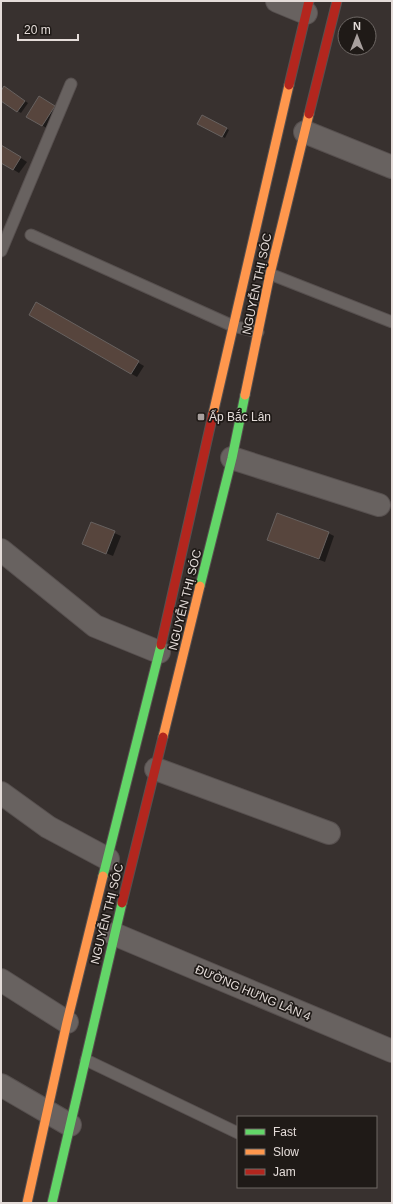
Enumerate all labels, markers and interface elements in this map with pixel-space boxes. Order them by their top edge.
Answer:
scale bar [18,16,78,42]
north arrow [337,16,377,56]
text: N [353,20,361,32]
text: 20 m [24,23,51,37]
street label: NGUYỄN THỊ SÓC [238,232,275,336]
place label: Ấp Bắc Lân [209,409,271,424]
marker: Ấp Bắc Lân [196,412,206,422]
street label: NGUYỄN THỊ SÓC [165,548,204,652]
street label: NGUYỄN THỊ SÓC [87,862,126,966]
street label: ĐƯỜNG HƯNG LÂN 4 [193,961,314,1024]
legend [237,1116,377,1188]
text: Fast [273,1125,297,1139]
text: Slow [273,1145,299,1159]
text: Jam [273,1165,296,1179]

